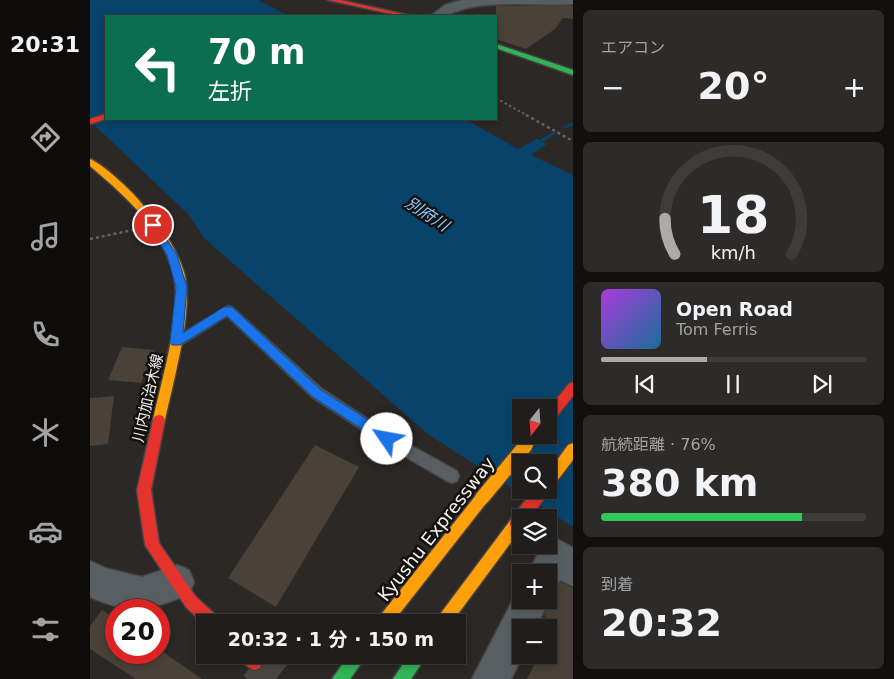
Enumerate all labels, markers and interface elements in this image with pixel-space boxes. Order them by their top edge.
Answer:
text: 20:31 [10,32,80,57]
text: 70 m [208,32,305,72]
icon: left [125,35,190,100]
text: エアコン [601,38,665,57]
text: 20° [698,64,769,108]
text: − [601,71,624,104]
text: + [843,71,866,104]
text: 左折 [208,79,252,104]
icon: directions [28,120,63,155]
text: 18 [697,185,770,245]
water label: 別府川 [402,193,454,236]
pin [132,204,174,246]
icon: arrive [139,211,167,239]
icon: music [28,219,63,254]
text: km/h [711,242,756,263]
text: Open Road [676,298,793,320]
icon: phone [28,317,63,352]
text: Tom Ferris [676,320,757,339]
street label: 川内加治木線 [129,352,167,444]
icon: previous [631,370,659,398]
icon: pause [719,370,747,398]
icon: next [808,370,836,398]
north arrow [512,399,558,444]
map controls [512,399,557,664]
position arrow [360,412,412,464]
icon: climate [28,415,63,450]
text: 航続距離 · 76% [601,435,716,454]
street label: Kyushu Expressway [373,452,499,605]
button: search [512,454,557,499]
text: 380 km [601,461,758,505]
button: layers [512,509,557,554]
icon: car [28,514,63,549]
button: + [512,564,557,609]
text: 到着 [601,575,633,594]
speed limit sign: 20 [105,599,170,664]
text: 20:32 [601,601,722,645]
icon: filters [28,612,63,647]
button: − [512,619,557,664]
text: 20:32 · 1 分 · 150 m [228,628,434,650]

